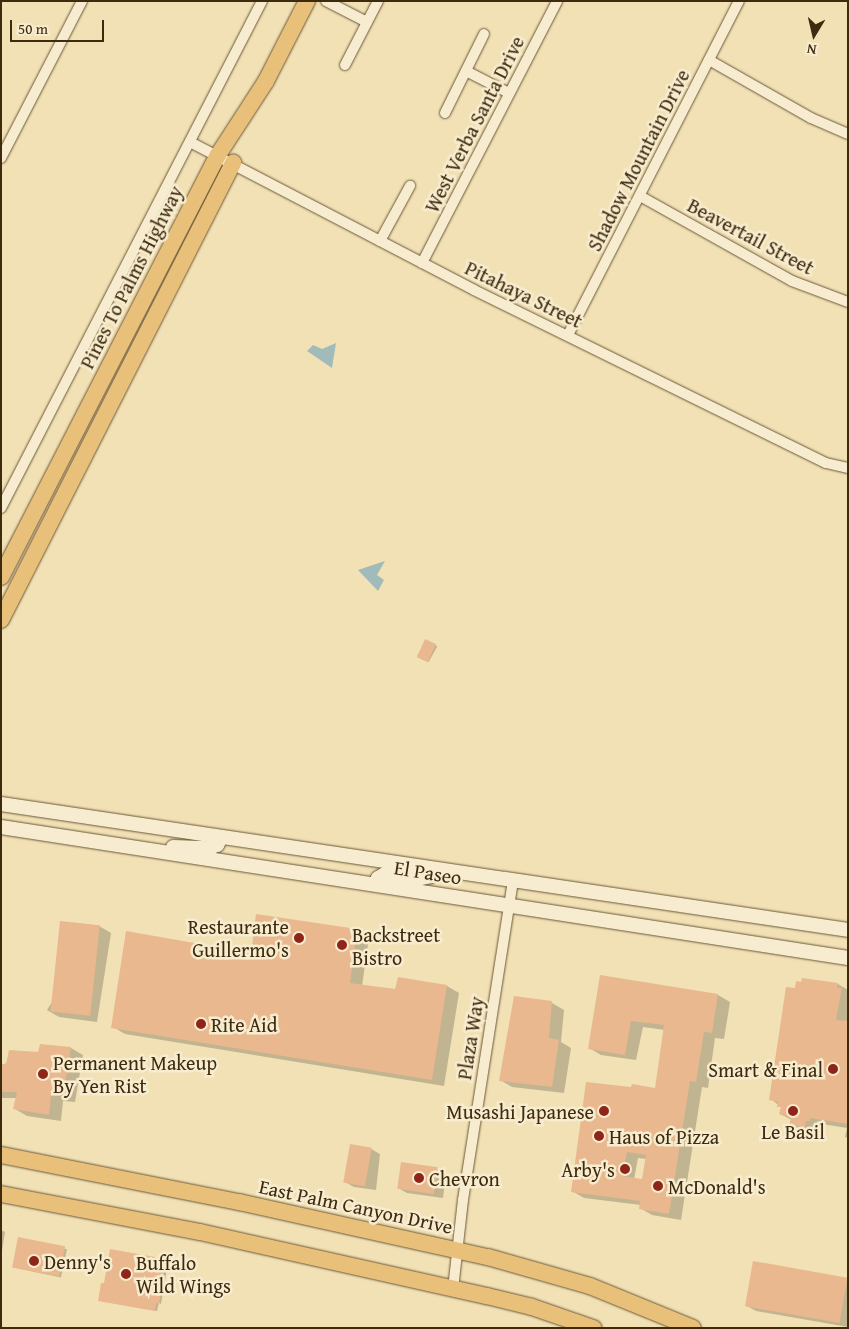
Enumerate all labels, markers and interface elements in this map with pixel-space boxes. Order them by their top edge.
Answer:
scale bar [12,10,106,42]
north arrow [789,10,839,60]
text: 50 m [18,18,48,39]
street label: West Verba Santa Drive [419,32,529,216]
text: N [805,39,818,60]
street label: Shadow Mountain Drive [582,65,694,255]
street label: Pines To Palms Highway [74,181,188,373]
street label: Beavertail Street [684,193,818,279]
street label: Pitahaya Street [461,255,587,333]
street label: El Paseo [393,855,463,889]
place label: Restaurante Guillermo's [188,914,289,961]
place label: Backstreet Bistro [352,922,440,969]
marker: Restaurante Guillermo's [293,932,305,944]
marker: Backstreet Bistro [336,939,348,951]
street label: Plaza Way [452,995,488,1081]
place label: Rite Aid [211,1012,277,1036]
marker: Rite Aid [195,1018,207,1030]
place label: Permanent Makeup By Yen Rist [53,1050,217,1097]
place label: Smart & Final [708,1057,823,1081]
marker: Smart & Final [827,1063,839,1075]
marker: Permanent Makeup By Yen Rist [37,1068,49,1080]
place label: Musashi Japanese [446,1099,594,1123]
marker: Musashi Japanese [598,1105,610,1117]
marker: Le Basil [787,1105,799,1117]
place label: Le Basil [761,1119,825,1143]
place label: Haus of Pizza [609,1124,719,1148]
marker: Haus of Pizza [593,1130,605,1142]
place label: Arby's [561,1157,615,1181]
marker: Arby's [619,1163,631,1175]
place label: Chevron [429,1166,500,1190]
marker: Chevron [413,1172,425,1184]
street label: East Palm Canyon Drive [257,1174,455,1238]
place label: McDonald's [668,1174,766,1198]
marker: McDonald's [652,1180,664,1192]
place label: Denny's [44,1249,111,1273]
place label: Buffalo Wild Wings [136,1250,231,1297]
marker: Denny's [28,1255,40,1267]
marker: Buffalo Wild Wings [120,1268,132,1280]

